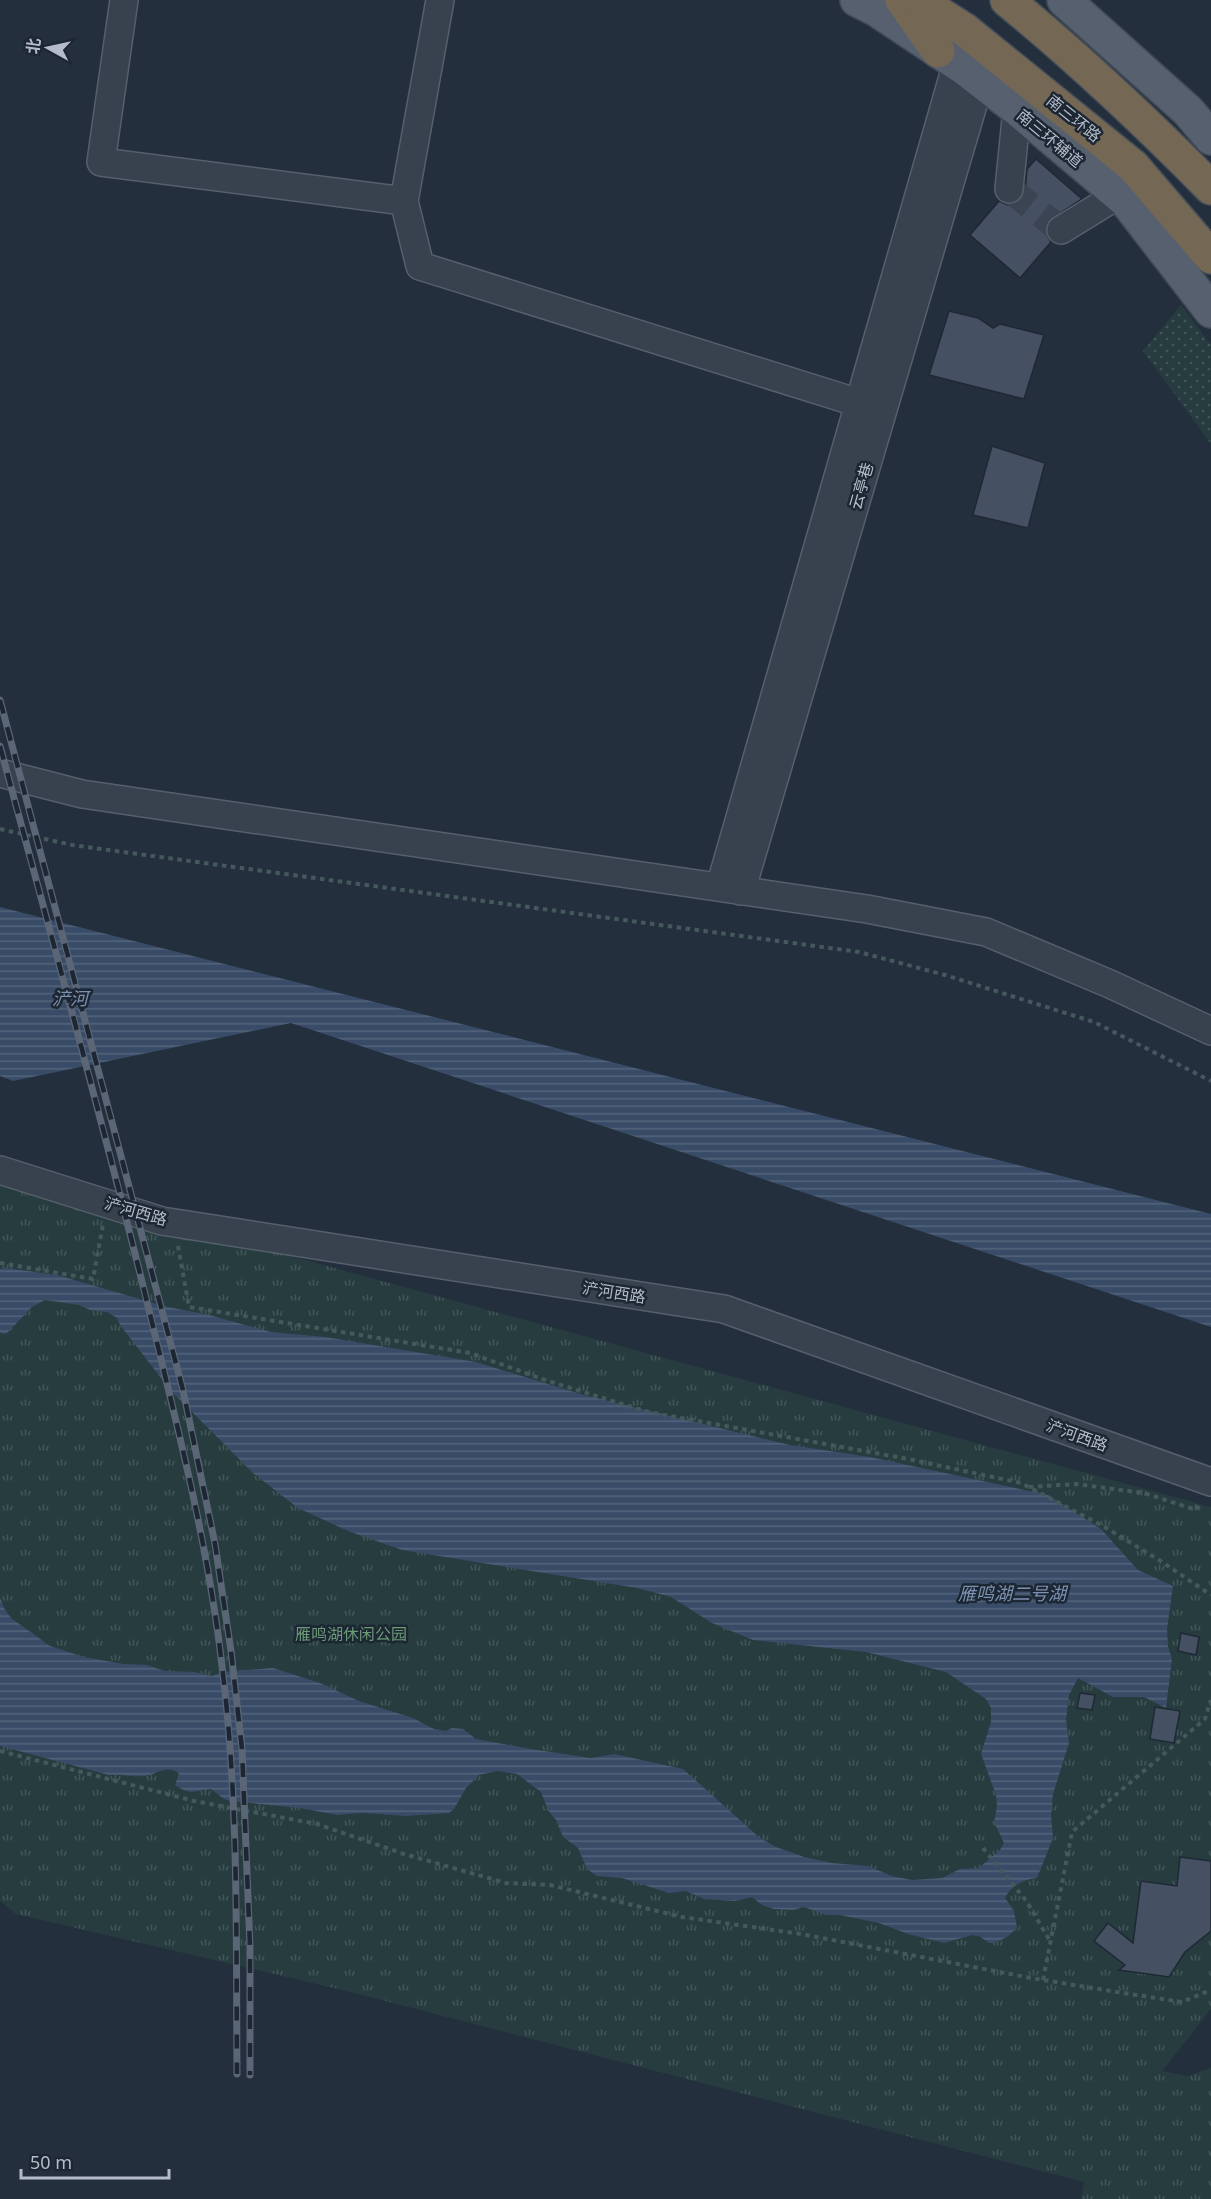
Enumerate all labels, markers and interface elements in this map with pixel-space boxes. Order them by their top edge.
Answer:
north arrow [18,18,78,78]
text: 北 [21,36,45,55]
street label: 南三环路 [1042,89,1106,147]
street label: 南三环辅道 [1012,104,1088,172]
street label: 云亭巷 [844,460,878,512]
water label: 浐河 [52,986,91,1010]
street label: 浐河西路 [102,1192,170,1230]
street label: 浐河西路 [581,1276,647,1308]
street label: 浐河西路 [1043,1414,1111,1456]
water label: 雁鸣湖二号湖 [958,1581,1069,1605]
park label: 雁鸣湖休闲公园 [295,1623,407,1645]
scale bar [21,2142,170,2180]
text: 50 m [30,2150,72,2174]

